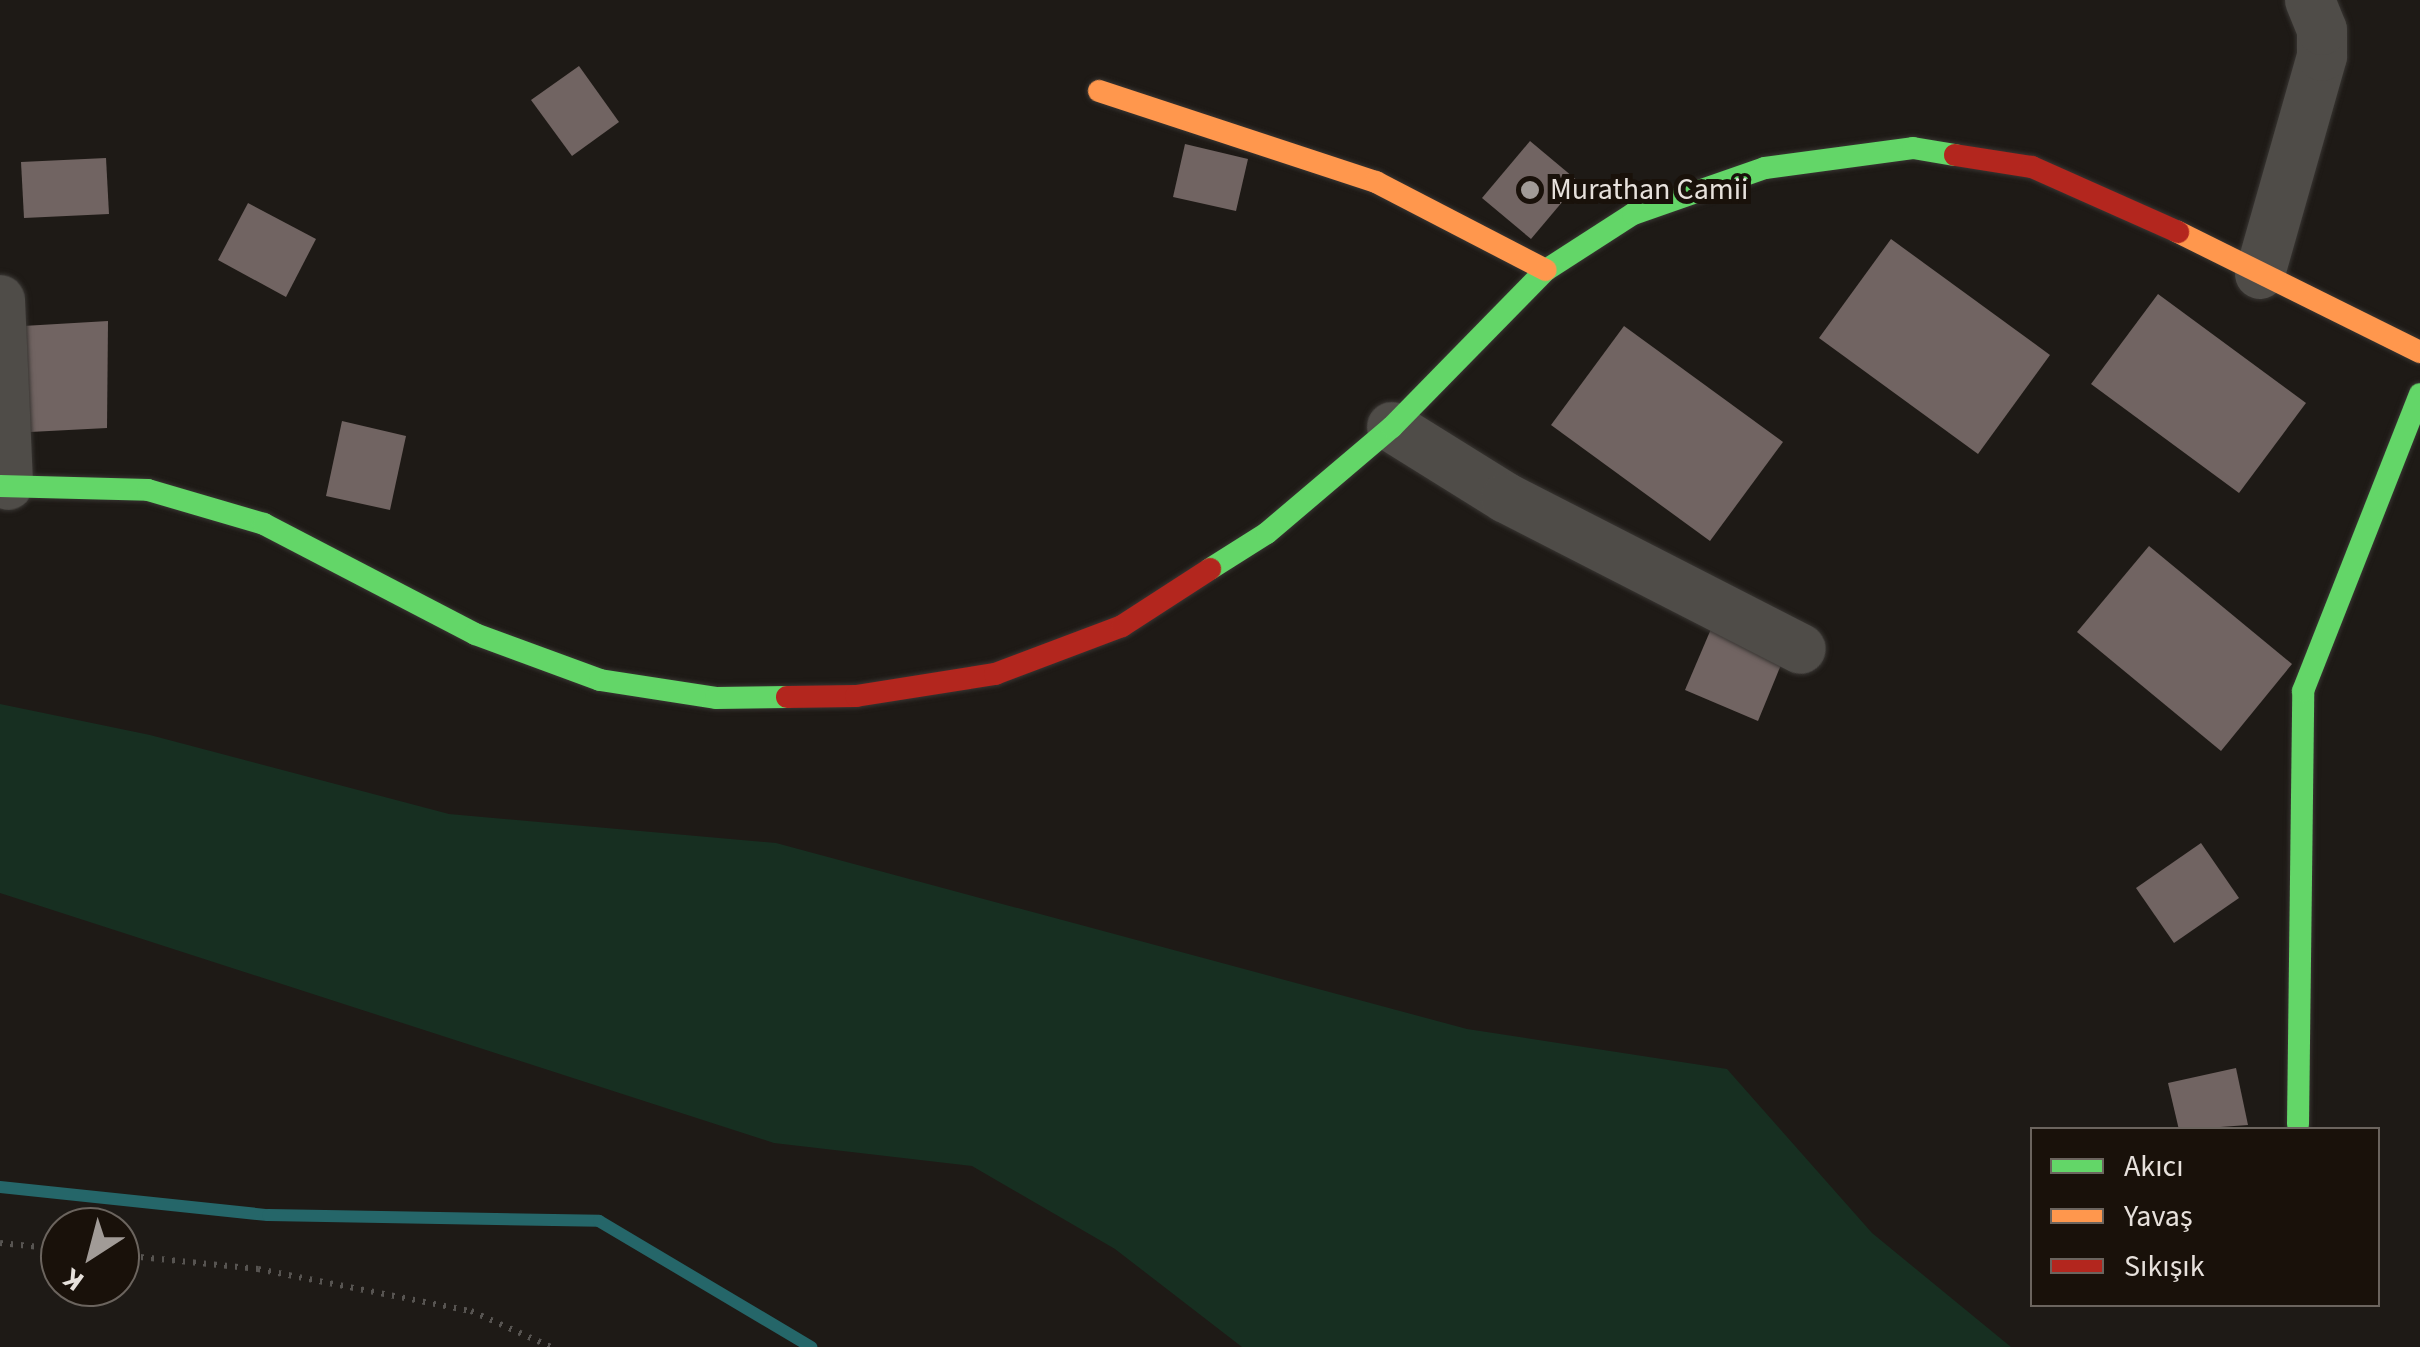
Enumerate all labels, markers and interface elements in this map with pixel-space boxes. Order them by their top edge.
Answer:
place label: Murathan Camii [1550,172,1748,208]
marker: Murathan Camii [1519,179,1541,201]
legend [2030,1127,2380,1307]
text: Akıcı [2124,1145,2184,1188]
text: Yavaş [2124,1195,2192,1238]
north arrow [40,1207,140,1307]
text: Sıkışık [2124,1245,2205,1288]
text: K [55,1258,92,1301]

